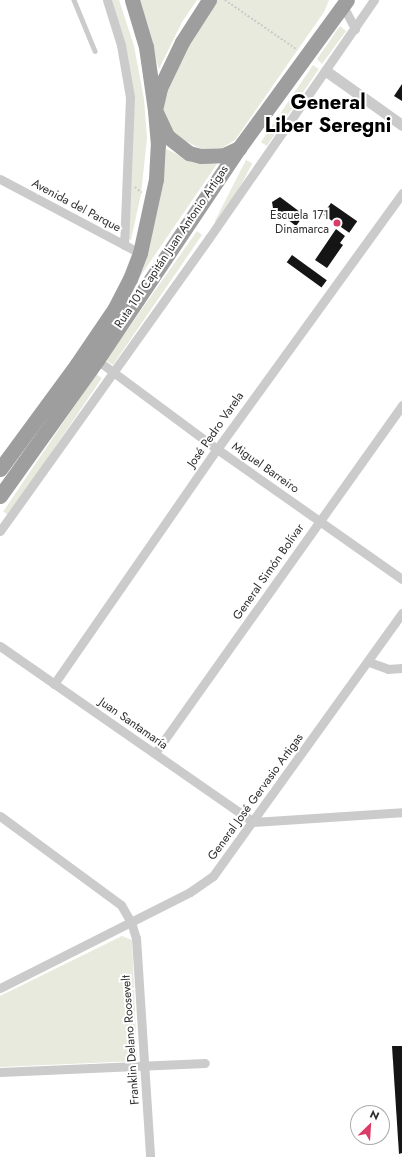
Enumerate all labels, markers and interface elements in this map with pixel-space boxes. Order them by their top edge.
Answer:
district label: General Liber Seregni [265,91,391,138]
street label: Ruta 101 Capitán Juan Antonio Artigas [112,163,232,331]
street label: Avenida del Parque [29,176,123,236]
place label: Escuela 171 Dinamarca [270,209,329,237]
marker: Escuela 171 Dinamarca [332,218,342,228]
street label: José Pedro Varela [185,390,247,470]
street label: Miguel Barreiro [229,439,301,497]
street label: General Simón Bolívar [230,521,308,623]
street label: Juan Santamaría [96,695,170,753]
street label: General José Gervasio Artigas [205,731,307,863]
street label: Franklin Delano Roosevelt [119,975,143,1105]
north arrow [350,1105,390,1145]
text: N [367,1106,382,1124]

